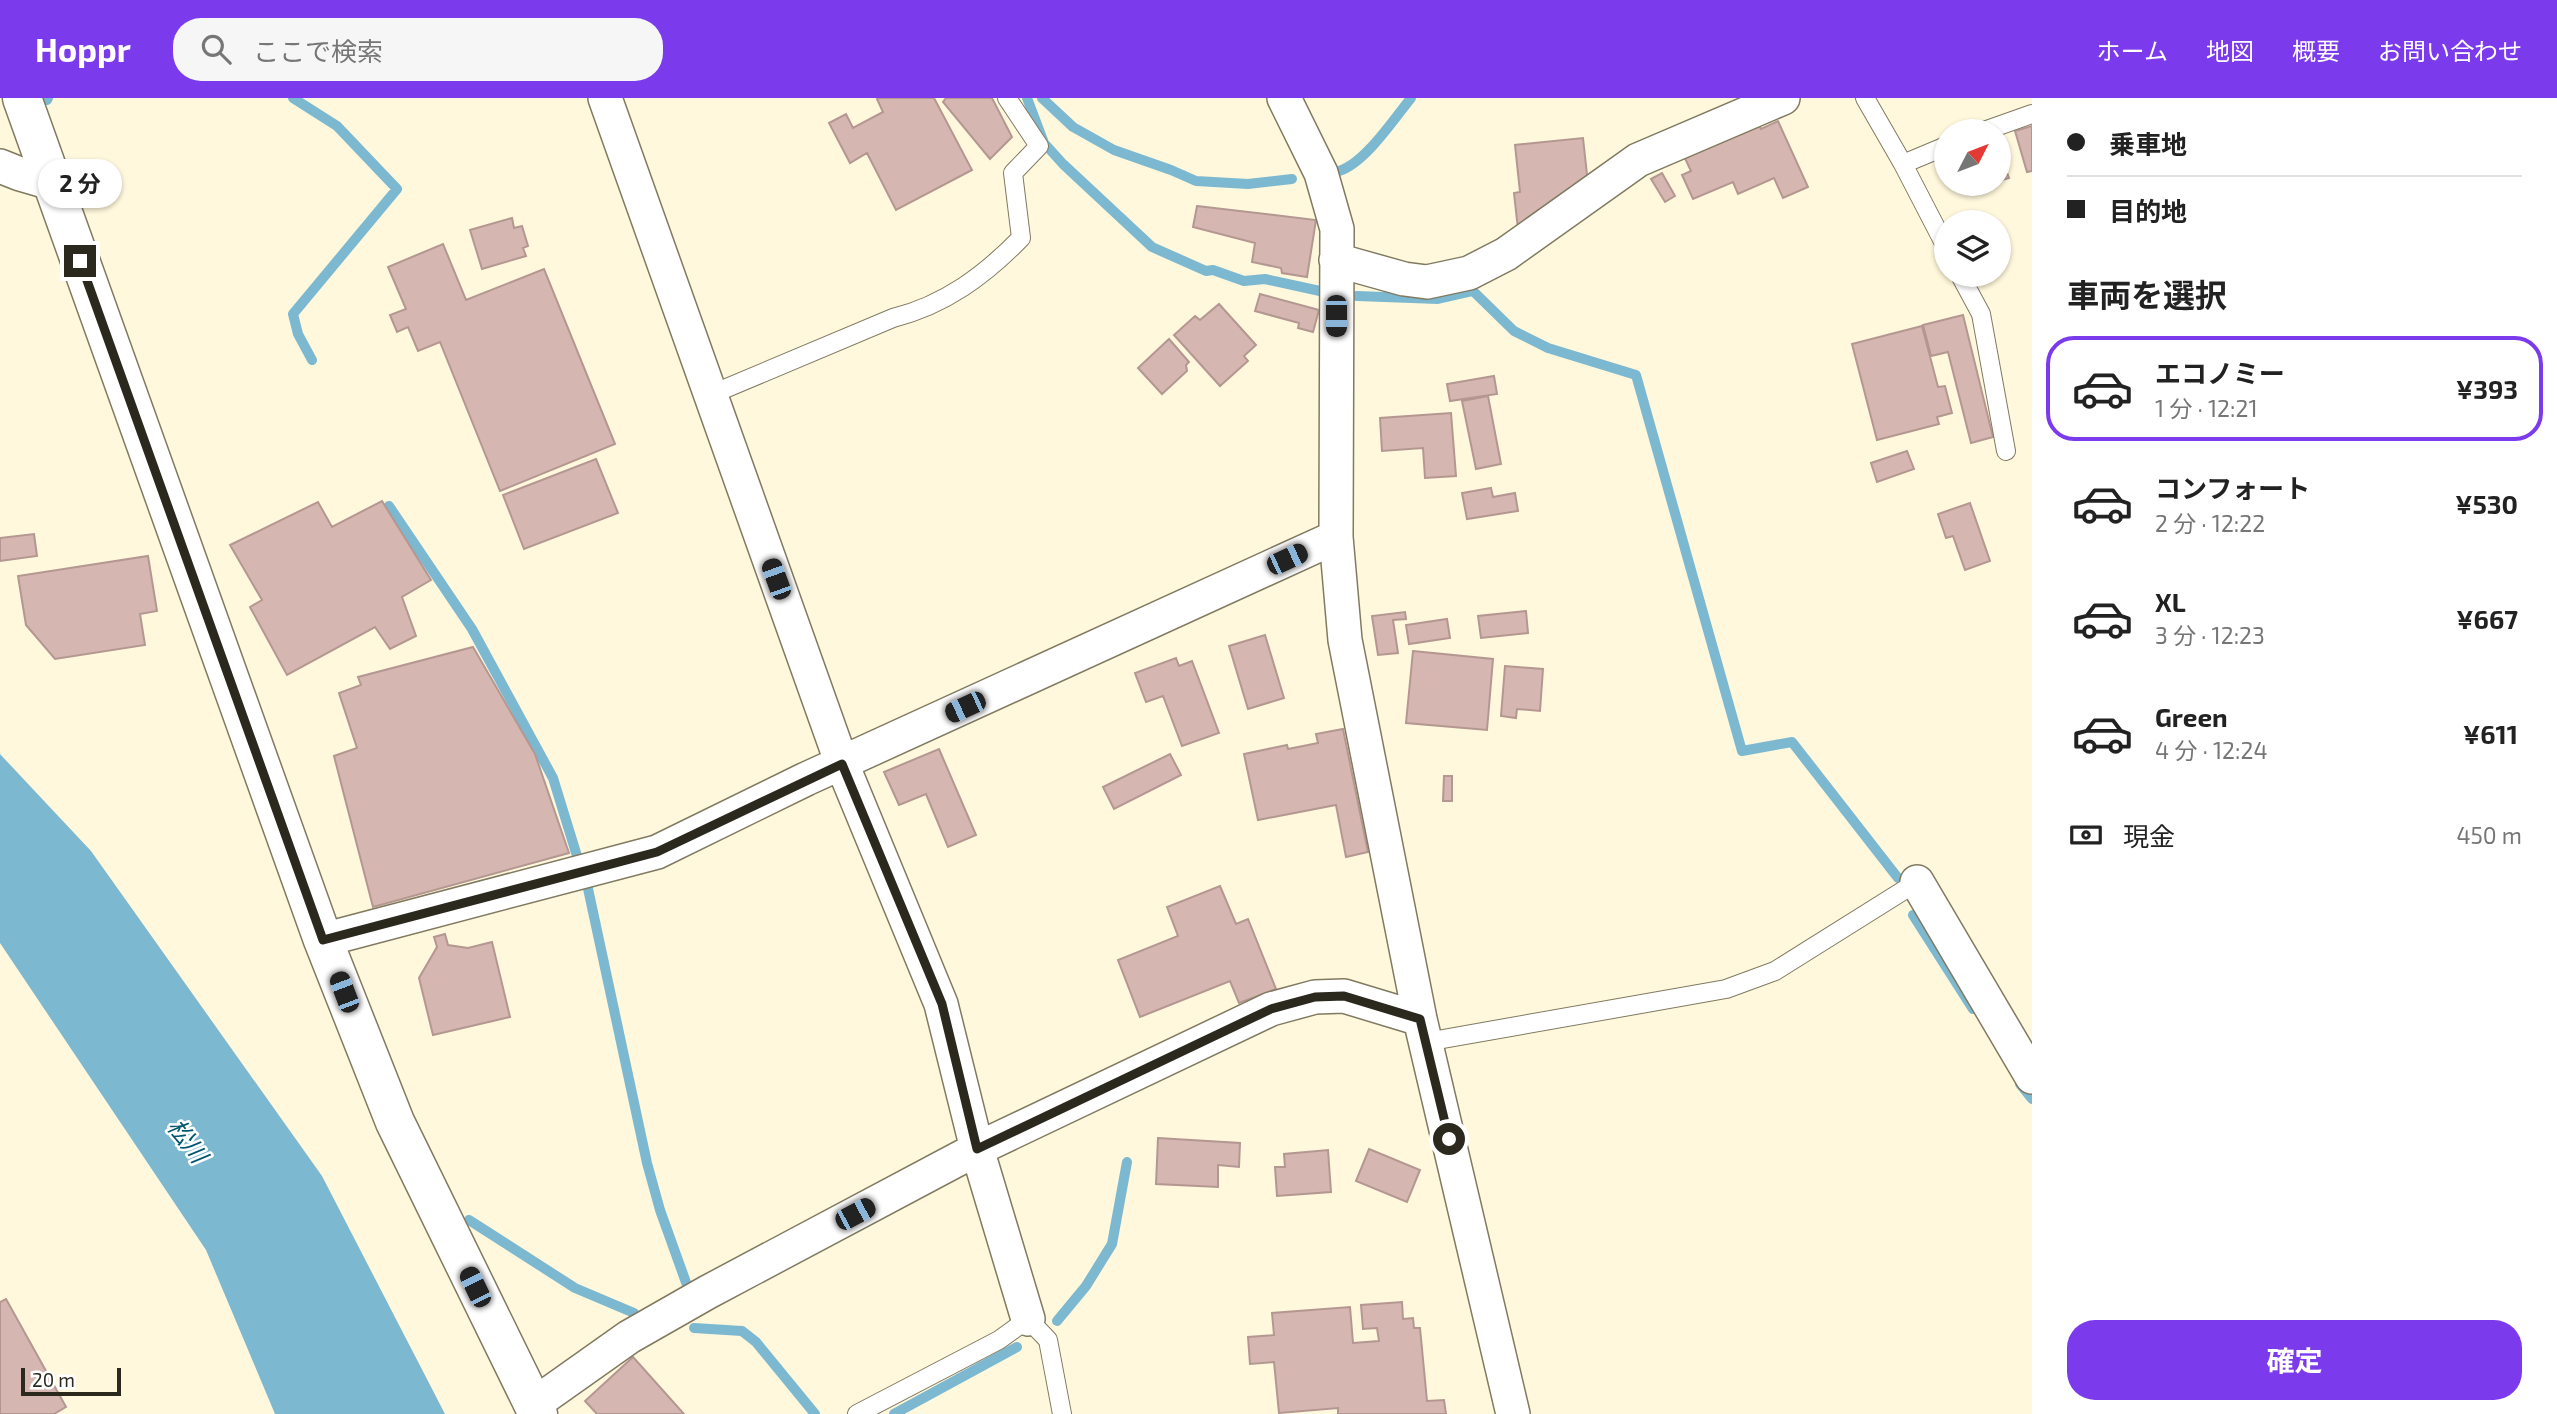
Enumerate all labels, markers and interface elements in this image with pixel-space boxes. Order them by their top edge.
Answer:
search box [173,18,663,81]
text: Hoppr [35,29,131,69]
icon: search [197,30,235,68]
text: ここで検索 [253,35,383,66]
text: ホーム [2097,36,2168,65]
text: 地図 [2206,36,2254,65]
text: 概要 [2292,36,2340,65]
text: お問い合わせ [2378,36,2522,65]
north arrow [1934,119,2011,196]
map controls [1934,119,2011,287]
text: 乗車地 [2109,128,2187,159]
callout: 2 分 [38,159,122,208]
text: 2 分 [59,169,101,197]
text: 目的地 [2109,195,2187,226]
button: layers [1934,210,2011,287]
route end [64,245,96,277]
text: 車両を選択 [2067,275,2227,313]
car [1326,295,1347,337]
icon: car [2071,357,2134,420]
text: エコノミー [2155,357,2285,388]
text: ¥393 [2456,373,2518,404]
text: 1 分 · 12:21 [2155,394,2258,422]
icon: car [2071,472,2134,535]
text: コンフォート [2155,472,2310,503]
text: ¥530 [2455,488,2518,519]
text: 2 分 · 12:22 [2155,509,2265,537]
car [1264,541,1311,577]
car [759,556,794,602]
text: XL [2155,586,2186,617]
icon: car [2071,587,2134,650]
text: ¥667 [2456,603,2518,634]
text: 3 分 · 12:23 [2155,621,2265,649]
car [942,689,989,725]
text: Green [2155,701,2228,732]
icon: car [2071,702,2134,765]
text: ¥611 [2463,718,2518,749]
text: 4 分 · 12:24 [2155,736,2268,764]
icon: cash [2067,816,2105,854]
text: 現金 [2123,820,2175,851]
text: 450 m [2456,821,2522,849]
car [327,969,362,1015]
water label: 松川 [162,1112,216,1170]
route start [1433,1123,1465,1155]
car [832,1195,879,1233]
car [457,1264,494,1310]
button: 確定 [2067,1320,2522,1400]
scale bar [21,1365,121,1397]
text: 20 m [32,1368,75,1391]

